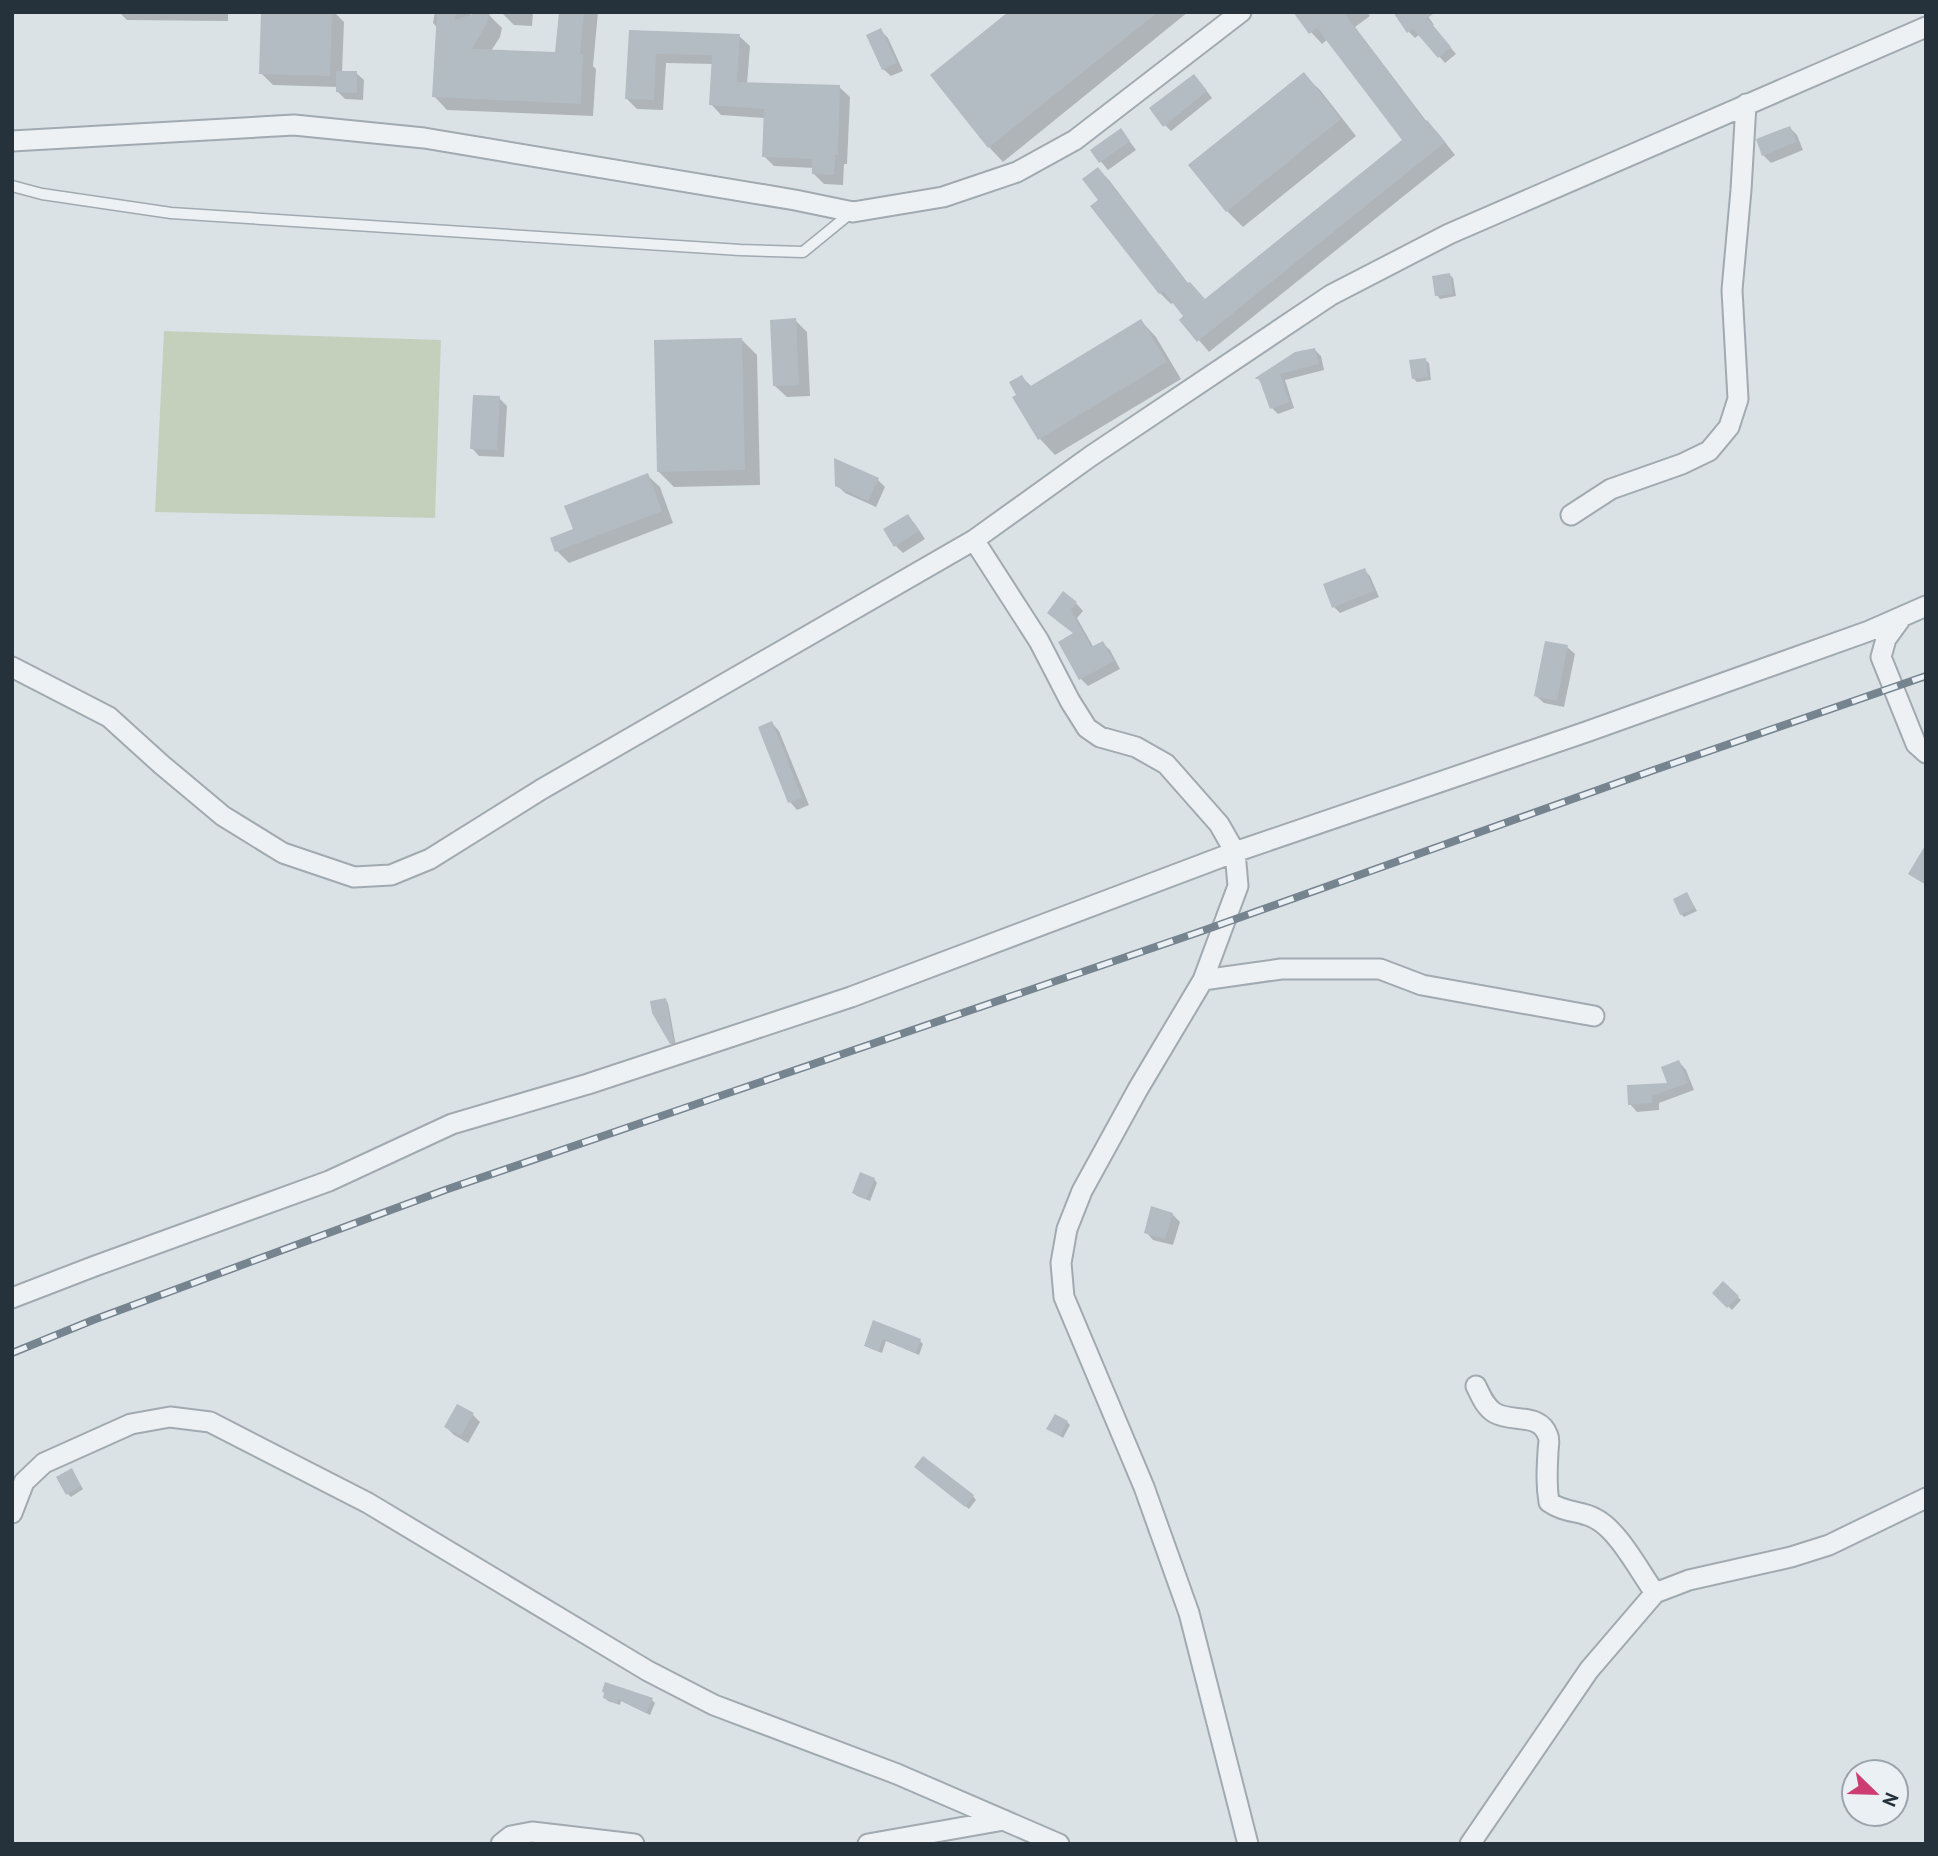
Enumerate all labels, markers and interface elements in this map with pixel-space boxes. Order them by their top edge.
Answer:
north arrow [1840,1758,1910,1828]
text: N [1877,1789,1904,1810]

